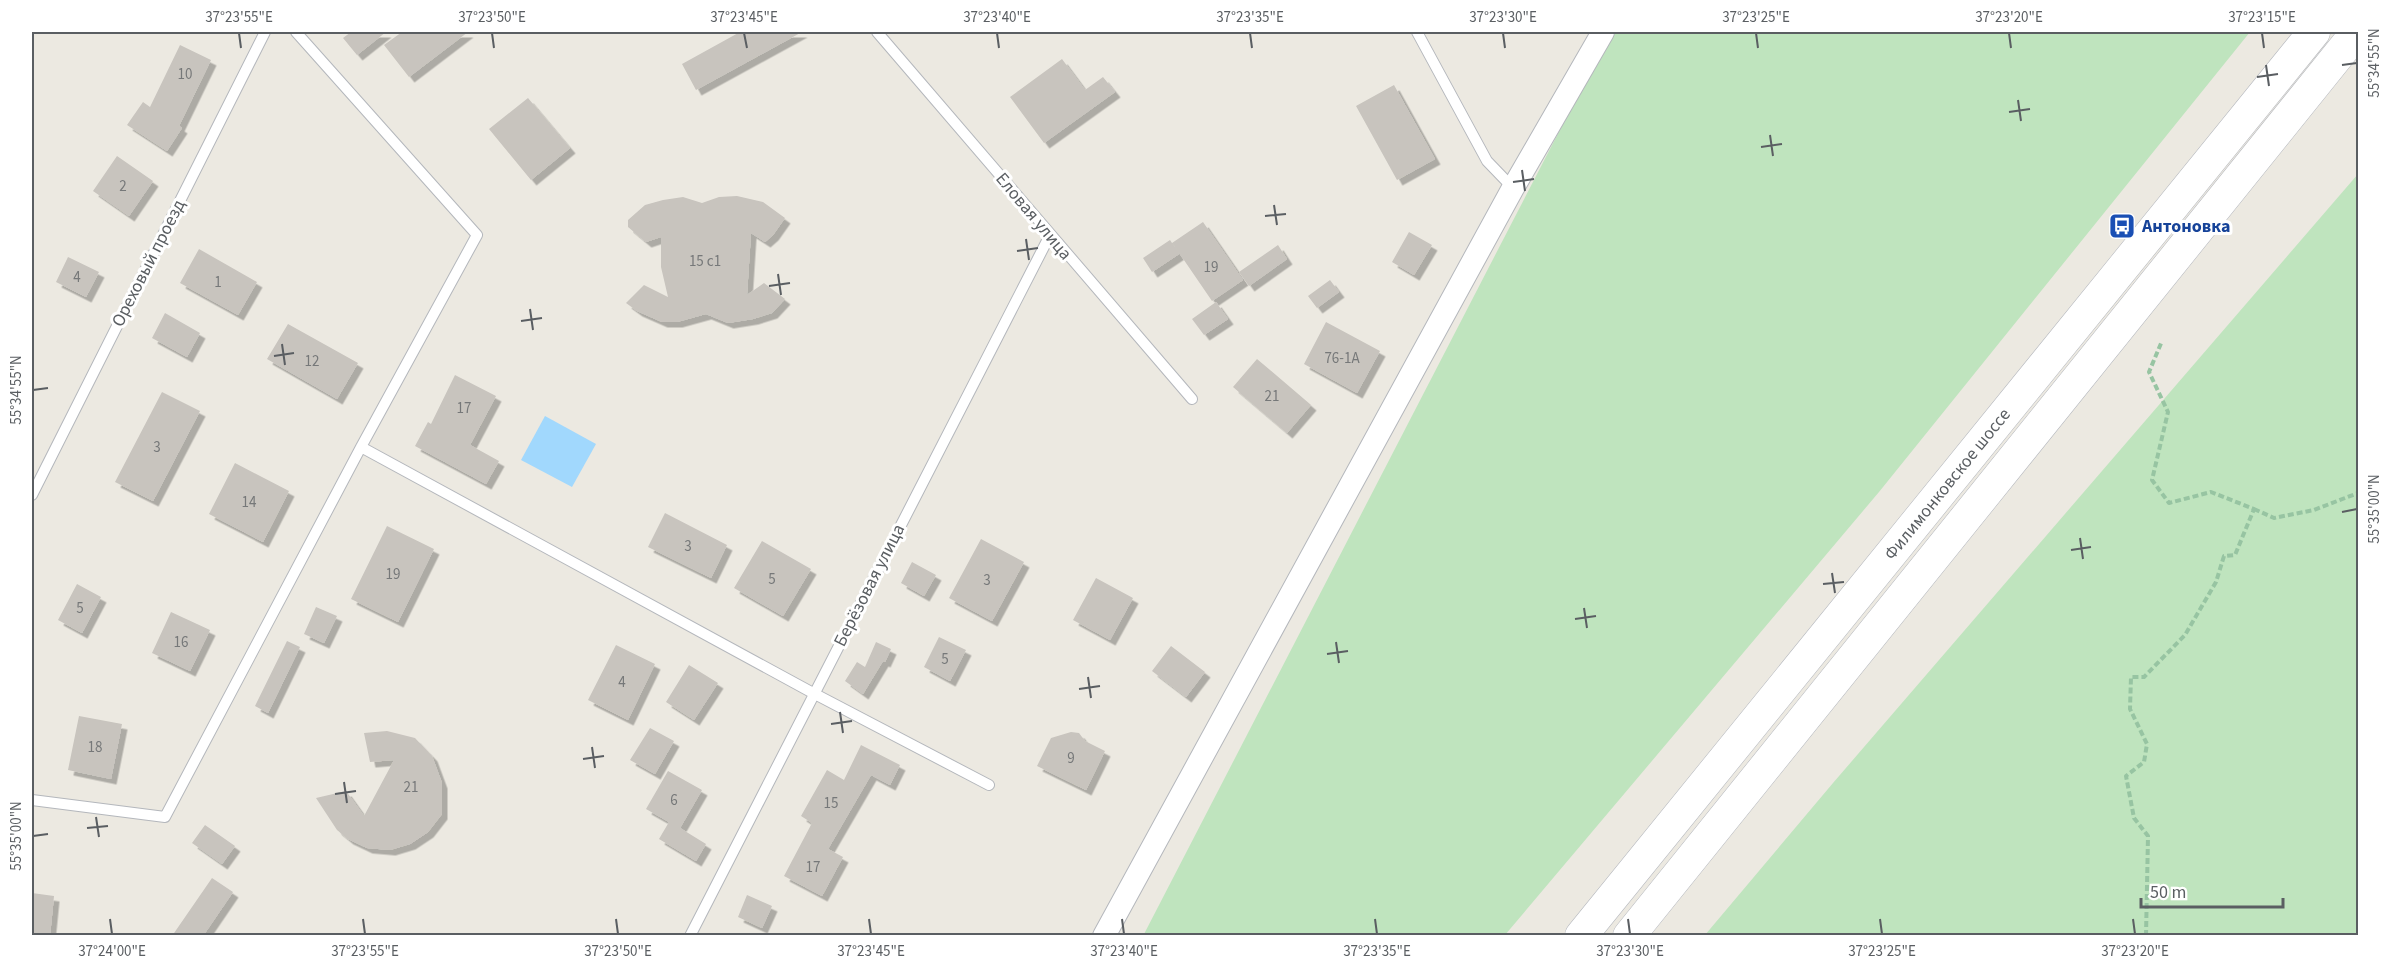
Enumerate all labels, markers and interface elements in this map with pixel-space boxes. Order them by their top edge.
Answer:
text: 37°23'55"E [205,7,273,28]
text: 37°23'50"E [458,7,526,28]
text: 37°23'45"E [710,7,778,28]
text: 37°23'40"E [963,7,1031,28]
text: 37°23'35"E [1216,7,1284,28]
text: 37°23'30"E [1469,7,1537,28]
text: 37°23'25"E [1722,7,1790,28]
text: 37°23'20"E [1975,7,2043,28]
text: 37°23'15"E [2228,7,2296,28]
text: 55°34'55"N [2364,28,2385,98]
house number: 10 [178,64,192,85]
street label: Еловая улица [990,167,1078,265]
house number: 2 [119,176,127,197]
street label: Ореховый проезд [106,195,191,331]
bus stop icon: Антоновка [2107,211,2137,241]
place label: Антоновка [2141,214,2230,239]
house number: 15 с1 [689,251,721,272]
house number: 19 [1204,257,1218,278]
house number: 4 [73,267,81,288]
house number: 1 [214,272,222,293]
house number: 76-1А [1324,348,1360,369]
house number: 12 [305,351,319,372]
text: 55°34'55"N [6,355,27,425]
house number: 21 [1265,386,1279,407]
house number: 17 [457,398,471,419]
street label: Филимонковское шоссе [1878,403,2017,566]
house number: 3 [153,437,161,458]
text: 55°35'00"N [2364,474,2385,544]
house number: 14 [242,492,257,513]
street label: Берёзовая улица [828,520,911,651]
house number: 3 [684,536,692,557]
house number: 19 [386,564,400,585]
house number: 5 [768,569,776,590]
house number: 3 [983,570,991,591]
house number: 5 [76,598,84,619]
house number: 16 [174,632,188,653]
house number: 5 [941,649,949,670]
house number: 4 [618,672,626,693]
house number: 18 [88,737,102,758]
house number: 9 [1067,748,1075,769]
house number: 21 [404,777,418,798]
house number: 6 [670,790,678,811]
house number: 15 [824,793,838,814]
text: 55°35'00"N [6,801,27,871]
house number: 17 [806,857,820,878]
scale bar [2141,871,2284,909]
text: 50 m [2150,880,2186,905]
text: 37°24'00"E [78,941,146,962]
text: 37°23'55"E [331,941,399,962]
text: 37°23'50"E [584,941,652,962]
text: 37°23'45"E [837,941,905,962]
text: 37°23'40"E [1090,941,1158,962]
text: 37°23'35"E [1343,941,1411,962]
text: 37°23'30"E [1596,941,1664,962]
text: 37°23'25"E [1848,941,1916,962]
text: 37°23'20"E [2101,941,2169,962]

